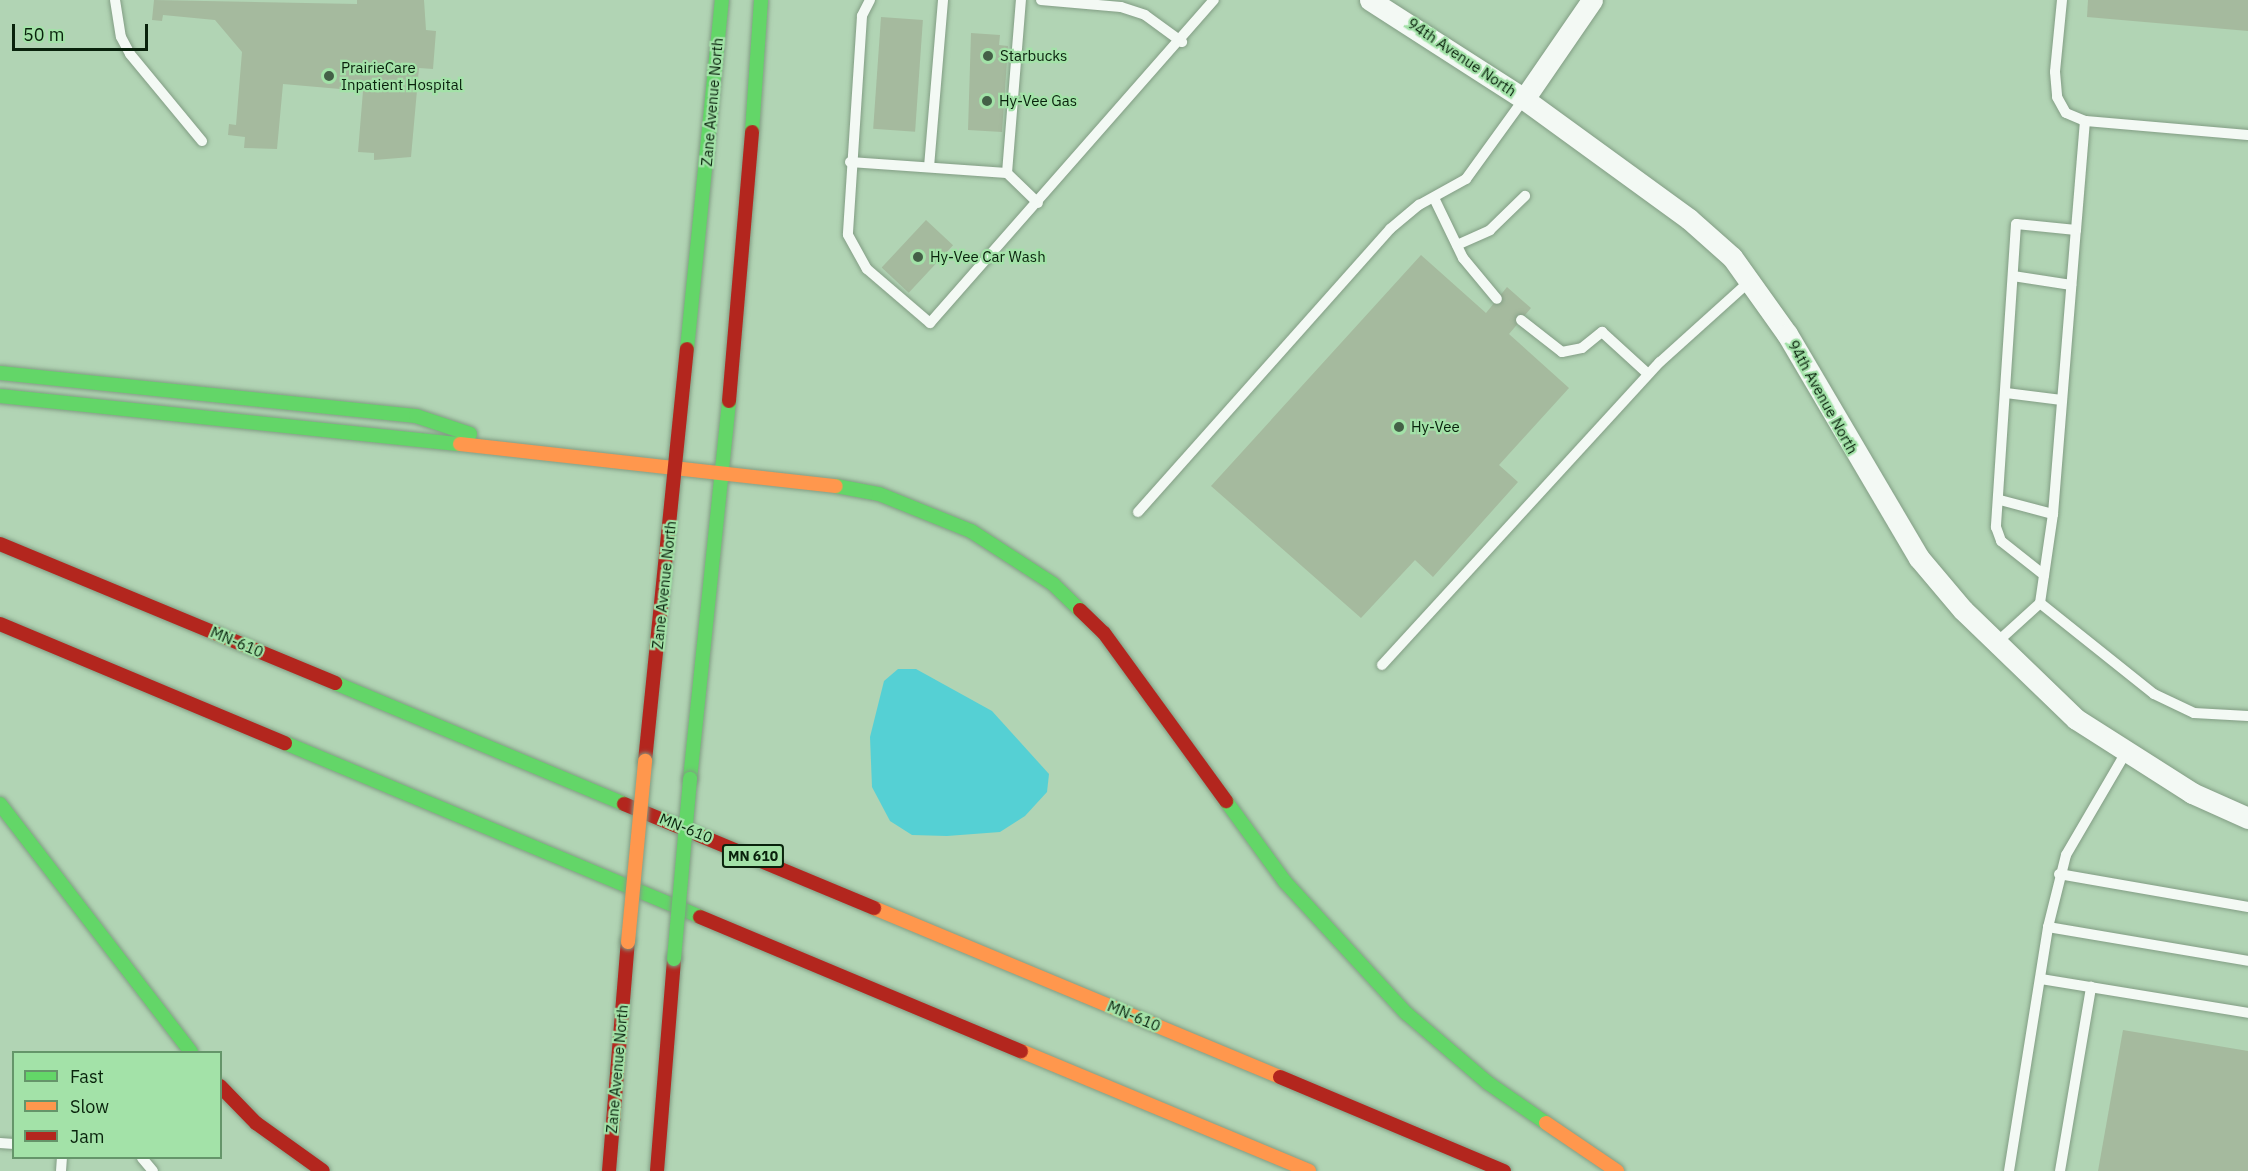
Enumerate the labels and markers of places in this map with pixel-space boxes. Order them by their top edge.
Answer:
place label: Starbucks [1000,47,1067,65]
marker: Starbucks [981,49,995,63]
place label: PrairieCare Inpatient Hospital [341,58,463,93]
marker: PrairieCare Inpatient Hospital [322,69,336,83]
place label: Hy-Vee Gas [999,92,1077,110]
marker: Hy-Vee Gas [980,94,994,108]
place label: Hy-Vee Car Wash [930,248,1046,266]
marker: Hy-Vee Car Wash [911,250,925,264]
place label: Hy-Vee [1411,418,1460,436]
marker: Hy-Vee [1392,420,1406,434]

